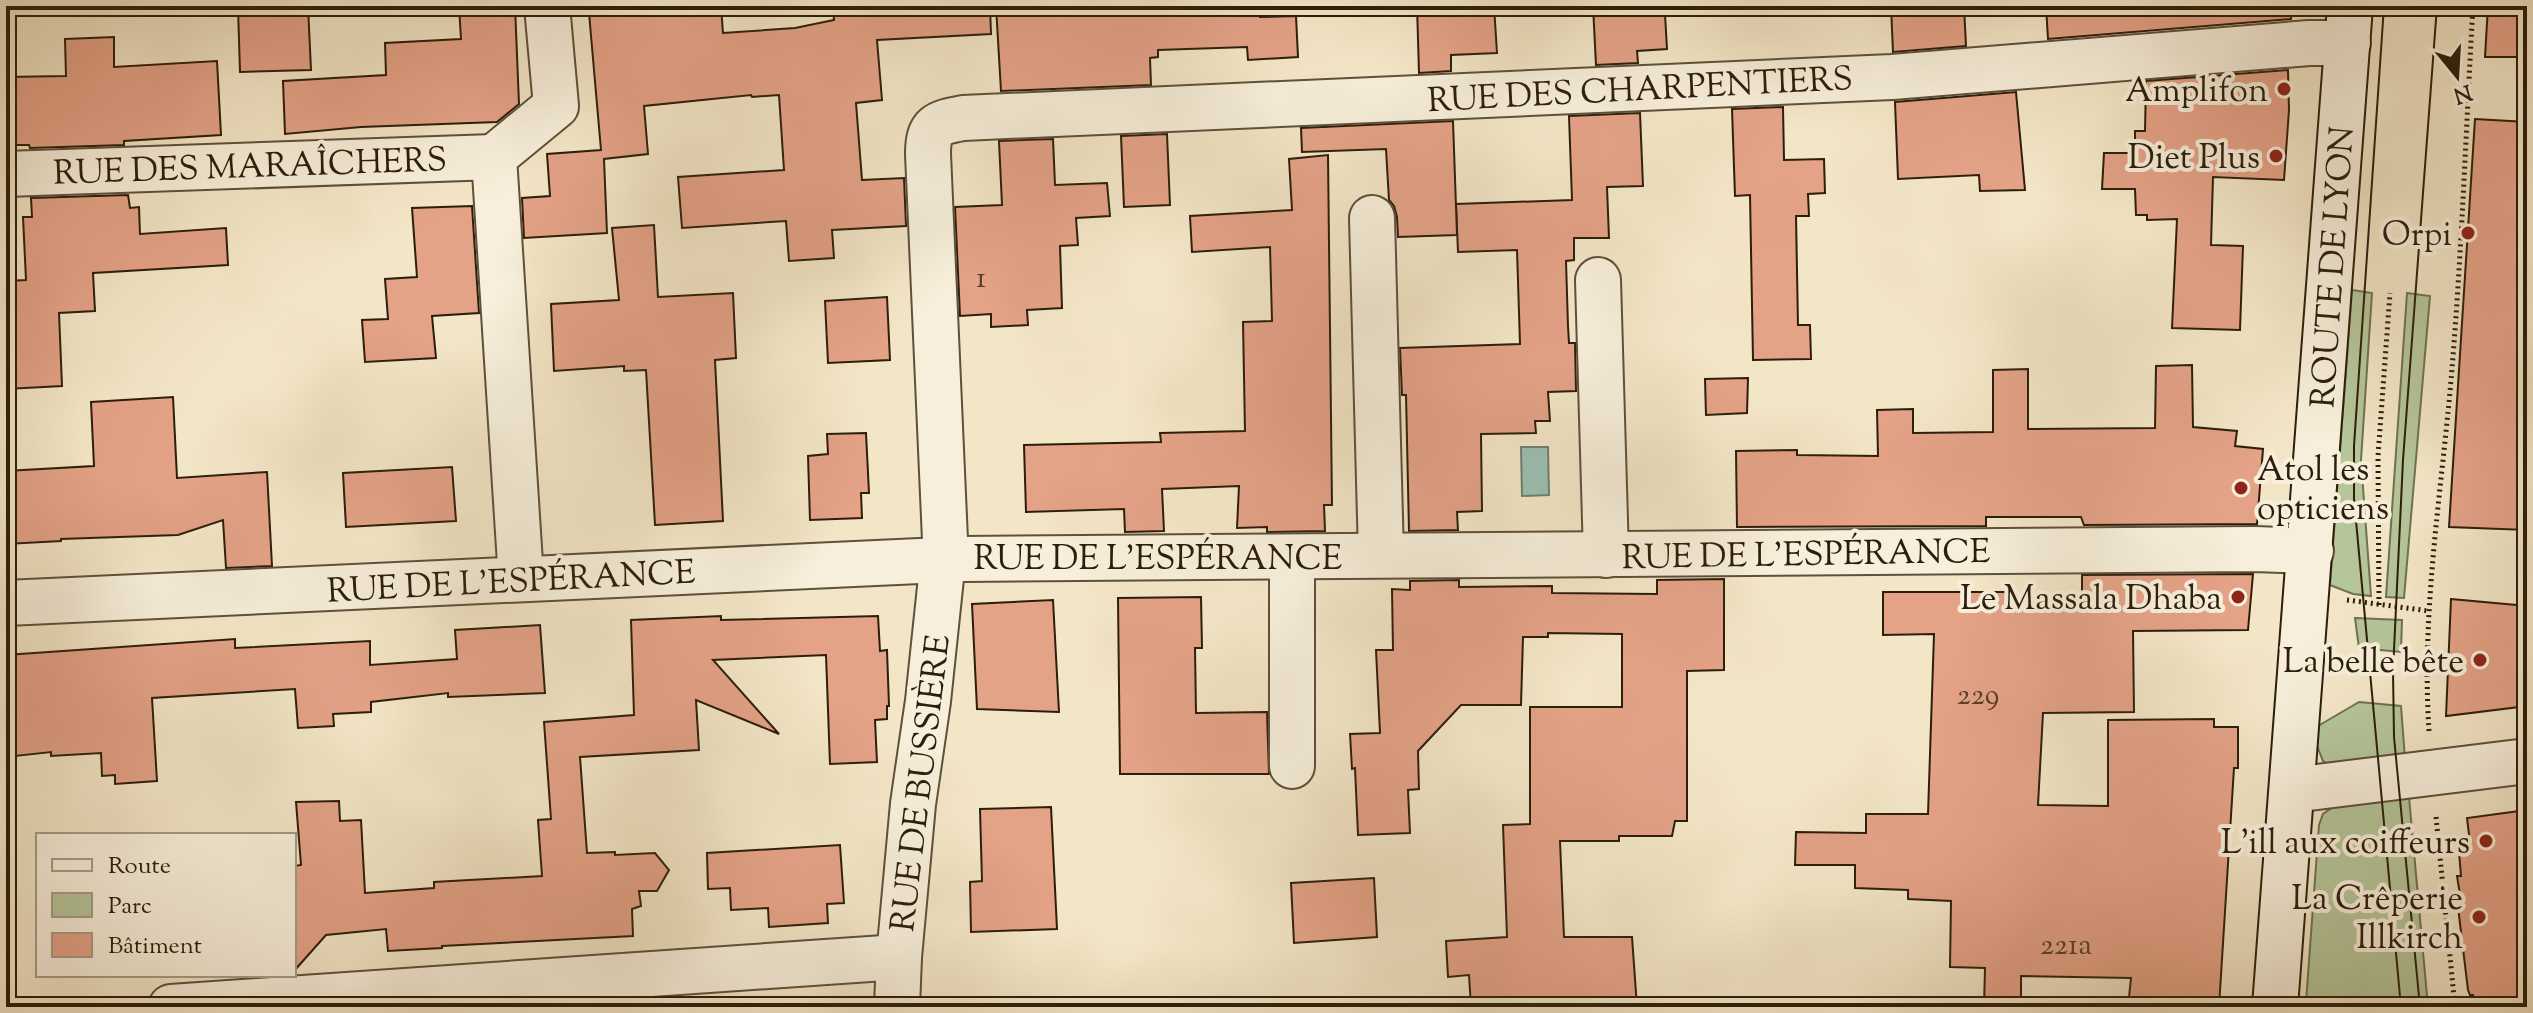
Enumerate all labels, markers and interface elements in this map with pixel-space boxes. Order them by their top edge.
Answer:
north arrow [2417,36,2497,116]
street label: RUE DES CHARPENTIERS [1426,56,1854,127]
place label: Amplifon [2125,68,2268,117]
text: N [2449,74,2476,110]
marker: Amplifon [2275,80,2293,98]
street label: ROUTE DE LYON [2300,125,2369,410]
place label: Diet Plus [2128,135,2260,184]
street label: RUE DES MARAÎCHERS [52,137,448,200]
marker: Diet Plus [2267,147,2285,165]
place label: Orpi [2382,212,2452,261]
marker: Orpi [2459,224,2477,242]
house number: 1 [976,258,986,301]
place label: Atol les opticiens [2257,447,2389,535]
marker: Atol les opticiens [2232,479,2250,497]
street label: RUE DE L'ESPÉRANCE [1621,529,1991,584]
street label: RUE DE L'ESPÉRANCE [974,536,1342,585]
street label: RUE DE L'ESPÉRANCE [326,549,697,618]
place label: Le Massala Dhaba [1960,576,2222,625]
marker: Le Massala Dhaba [2229,588,2247,606]
street label: RUE DE BUSSIÈRE [880,632,965,935]
place label: La belle bête [2283,639,2464,688]
marker: La belle bête [2471,651,2489,669]
house number: 229 [1957,675,1999,718]
place label: L'ill aux coiffeurs [2221,820,2470,869]
marker: L'ill aux coiffeurs [2477,832,2495,850]
legend [36,833,296,977]
text: Route [108,850,171,884]
place label: La Crêperie Illkirch [2292,876,2463,964]
text: Parc [108,890,152,924]
marker: La Crêperie Illkirch [2470,908,2488,926]
house number: 221a [2040,925,2092,968]
text: Bâtiment [108,930,202,964]

